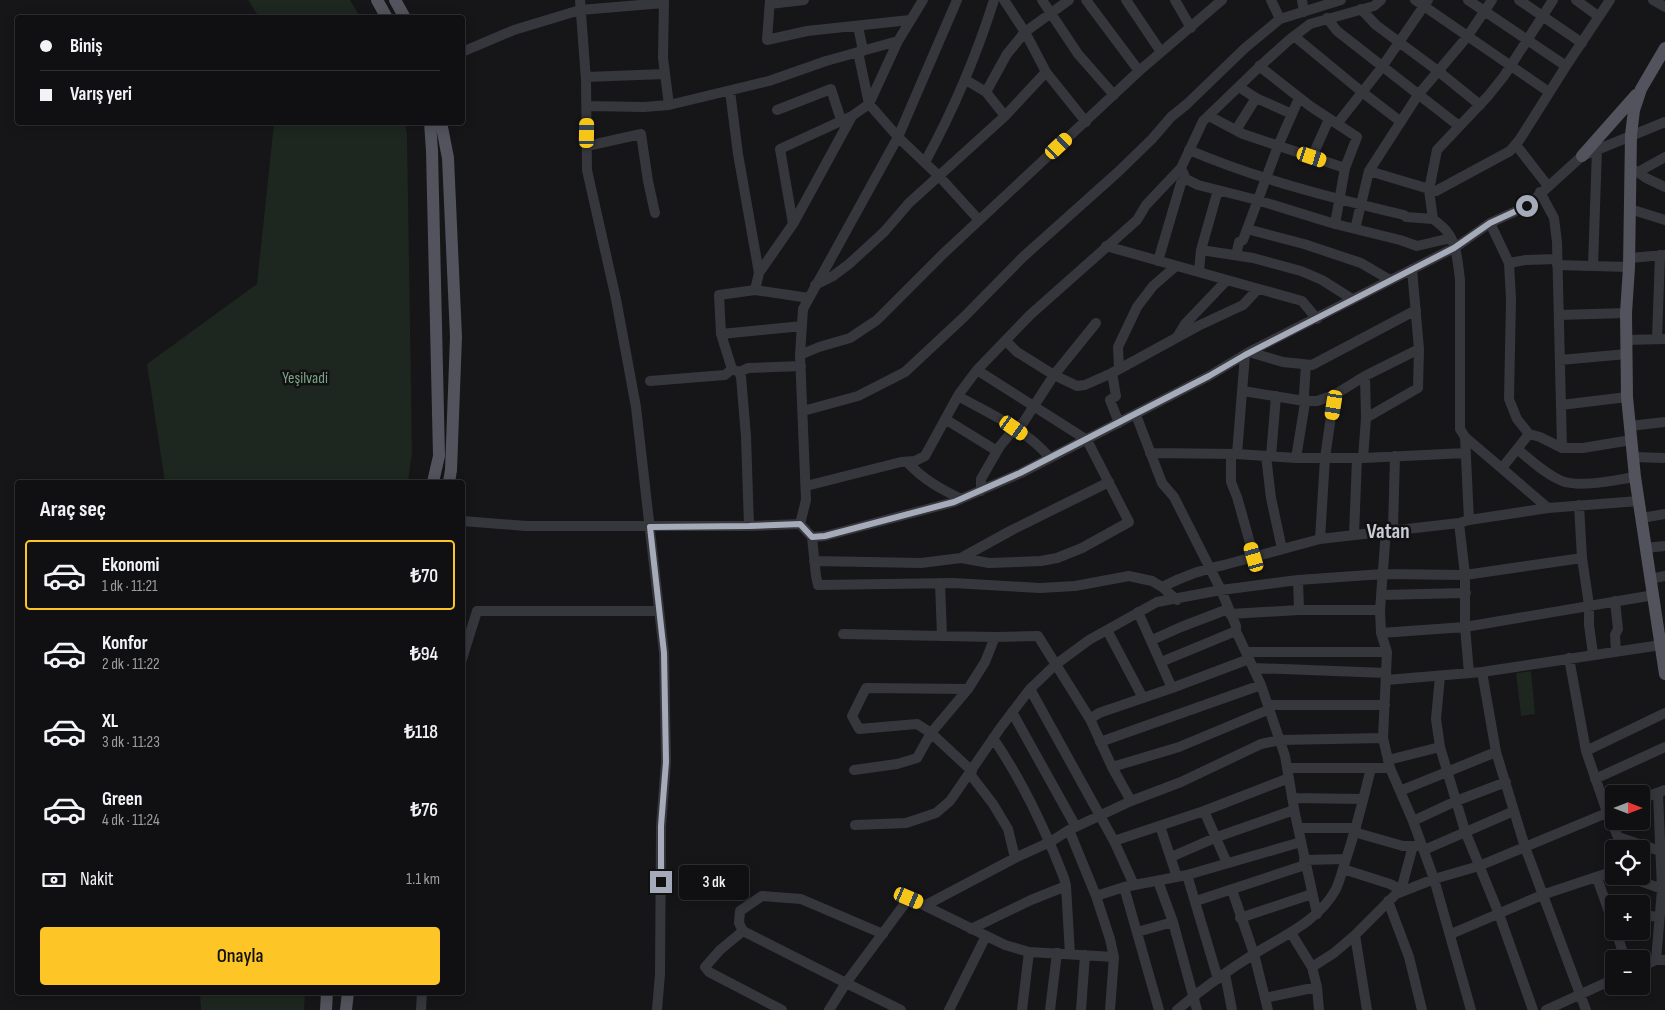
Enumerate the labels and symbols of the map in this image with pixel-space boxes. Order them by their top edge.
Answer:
car [579,118,594,148]
car [1042,130,1075,162]
car [1295,145,1328,169]
route start [1516,195,1538,217]
park label: Yeşilvadi [282,369,328,388]
car [1324,389,1343,421]
car [997,413,1030,443]
district label: Vatan [1367,519,1409,544]
car [1242,541,1265,573]
north arrow [1605,785,1650,830]
callout: 3 dk [678,864,748,900]
route end [650,871,672,893]
car [892,885,925,911]

